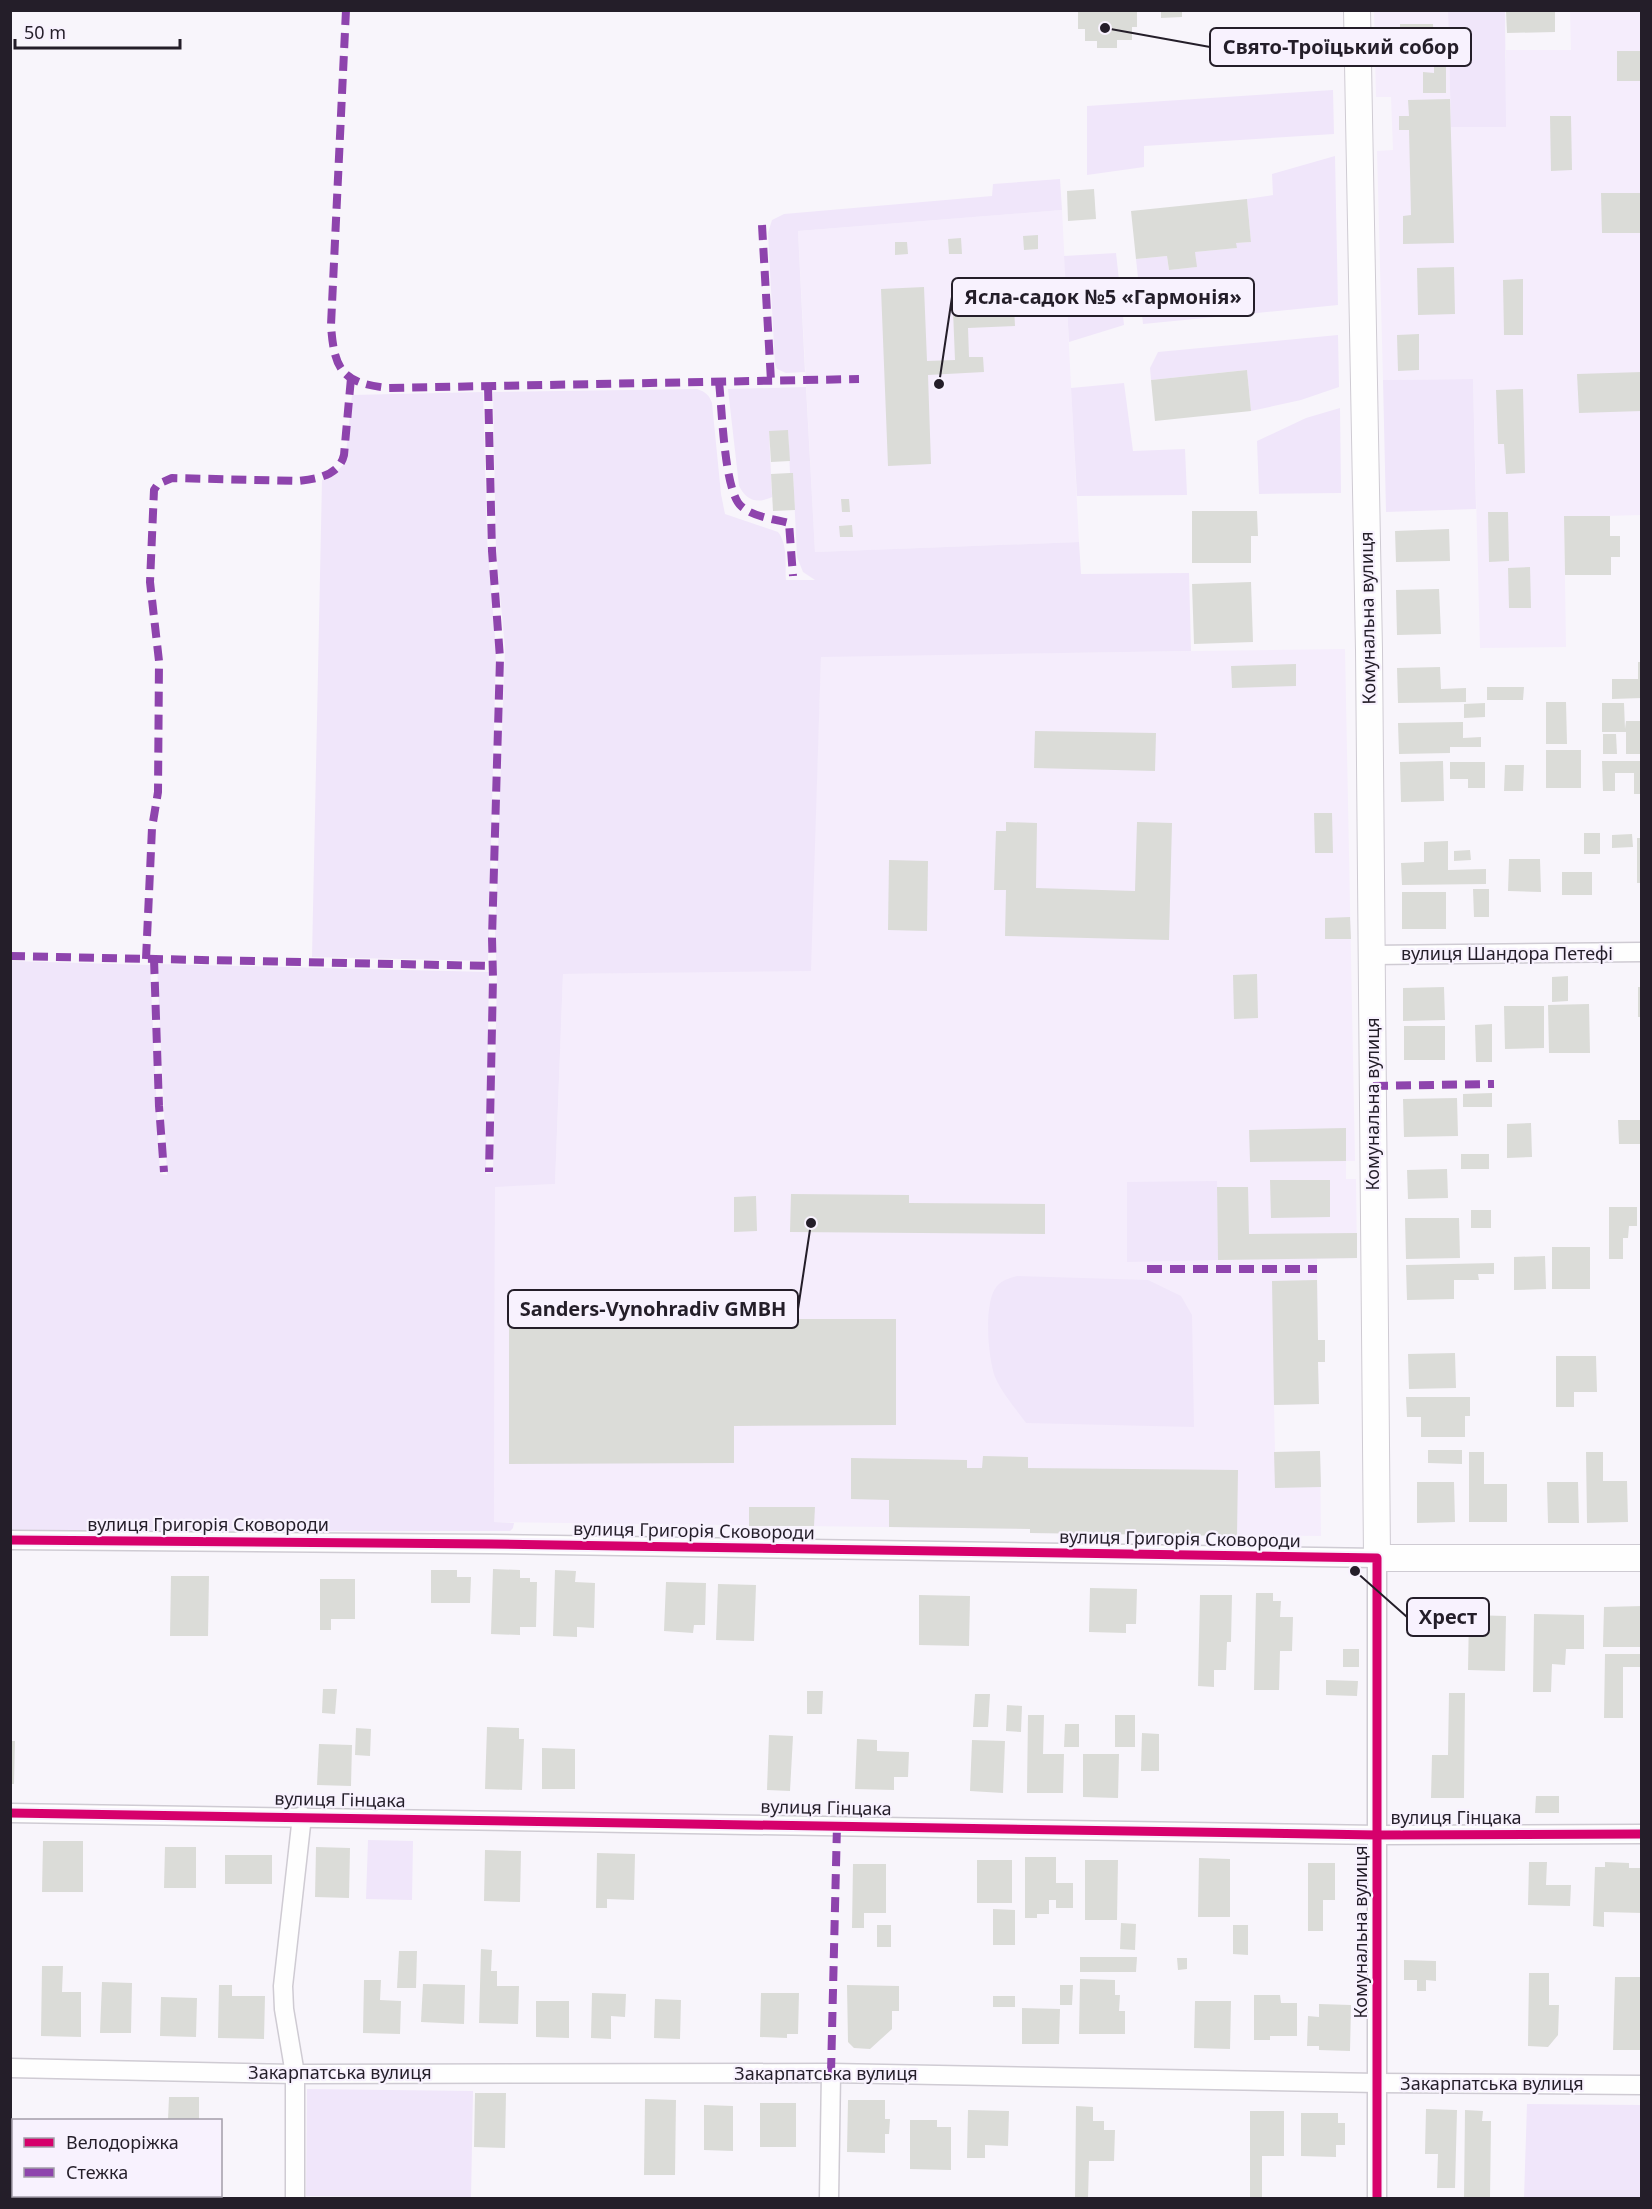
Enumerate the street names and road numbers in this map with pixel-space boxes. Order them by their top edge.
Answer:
street label: Комунальна вулиця [1353,531,1381,705]
street label: вулиця Шандора Петефі [1401,941,1613,965]
street label: Комунальна вулиця [1360,1017,1384,1191]
street label: вулиця Григорія Сковороди [87,1512,329,1536]
street label: вулиця Григорія Сковороди [573,1516,815,1544]
street label: вулиця Григорія Сковороди [1059,1524,1301,1552]
street label: вулиця Гінцака [274,1786,406,1812]
street label: вулиця Гінцака [760,1794,892,1820]
street label: вулиця Гінцака [1390,1805,1522,1829]
street label: Комунальна вулиця [1348,1845,1372,2019]
street label: Закарпатська вулиця [248,2060,432,2084]
street label: Закарпатська вулиця [734,2061,918,2085]
street label: Закарпатська вулиця [1400,2071,1584,2095]

